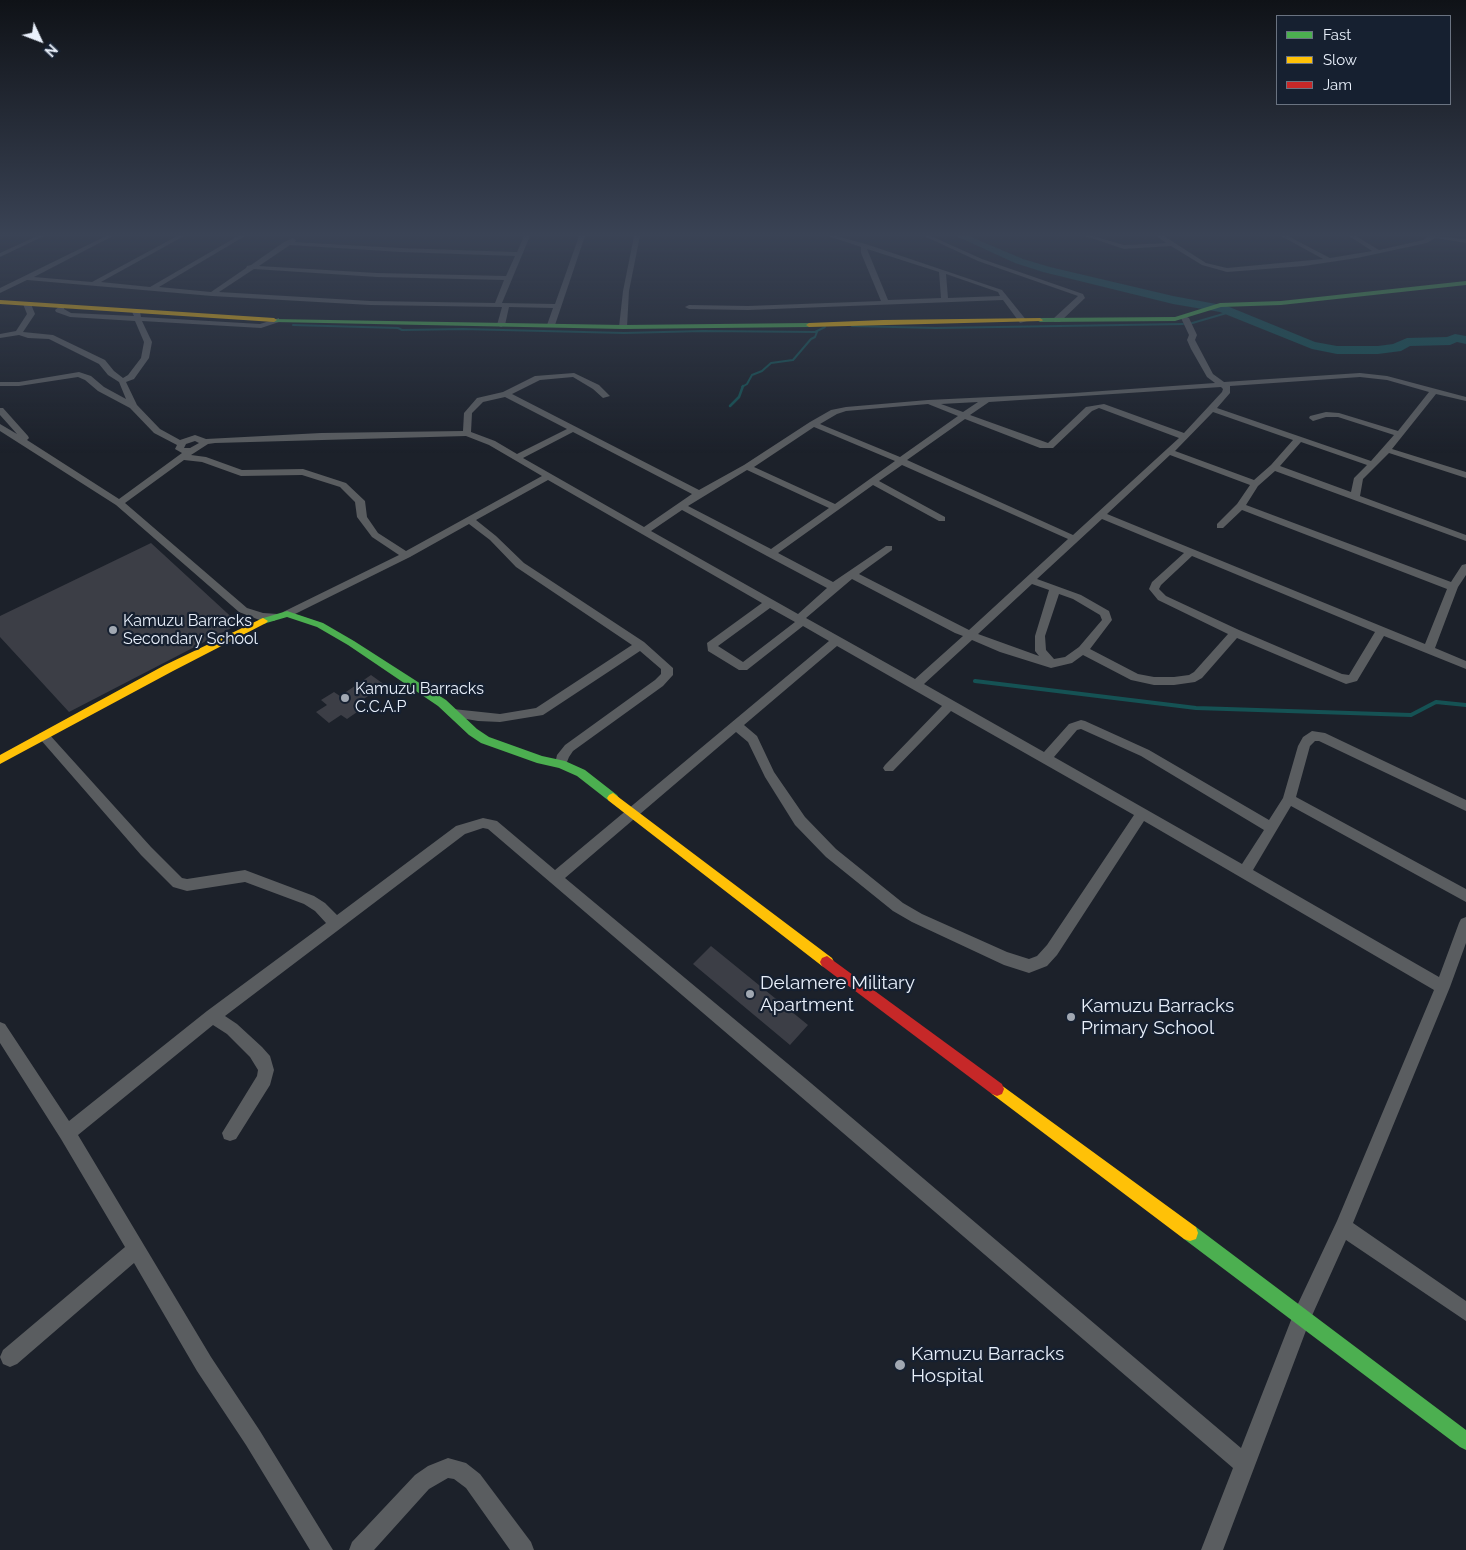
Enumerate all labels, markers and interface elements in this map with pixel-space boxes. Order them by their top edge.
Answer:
north arrow [15,15,65,65]
legend [1276,15,1451,105]
text: Fast [1323,26,1351,44]
text: N [41,41,60,60]
text: Slow [1323,51,1357,69]
text: Jam [1323,76,1352,94]
place label: Kamuzu Barracks Secondary School [123,611,258,649]
marker: Kamuzu Barracks Secondary School [107,624,119,636]
place label: Kamuzu Barracks C.C.A.P [355,679,484,717]
marker: Kamuzu Barracks C.C.A.P [339,692,351,704]
place label: Delamere Military Apartment [760,972,915,1016]
marker: Delamere Military Apartment [744,988,756,1000]
place label: Kamuzu Barracks Primary School [1081,995,1234,1039]
marker: Kamuzu Barracks Primary School [1065,1011,1077,1023]
place label: Kamuzu Barracks Hospital [911,1343,1064,1387]
marker: Kamuzu Barracks Hospital [893,1358,907,1372]

